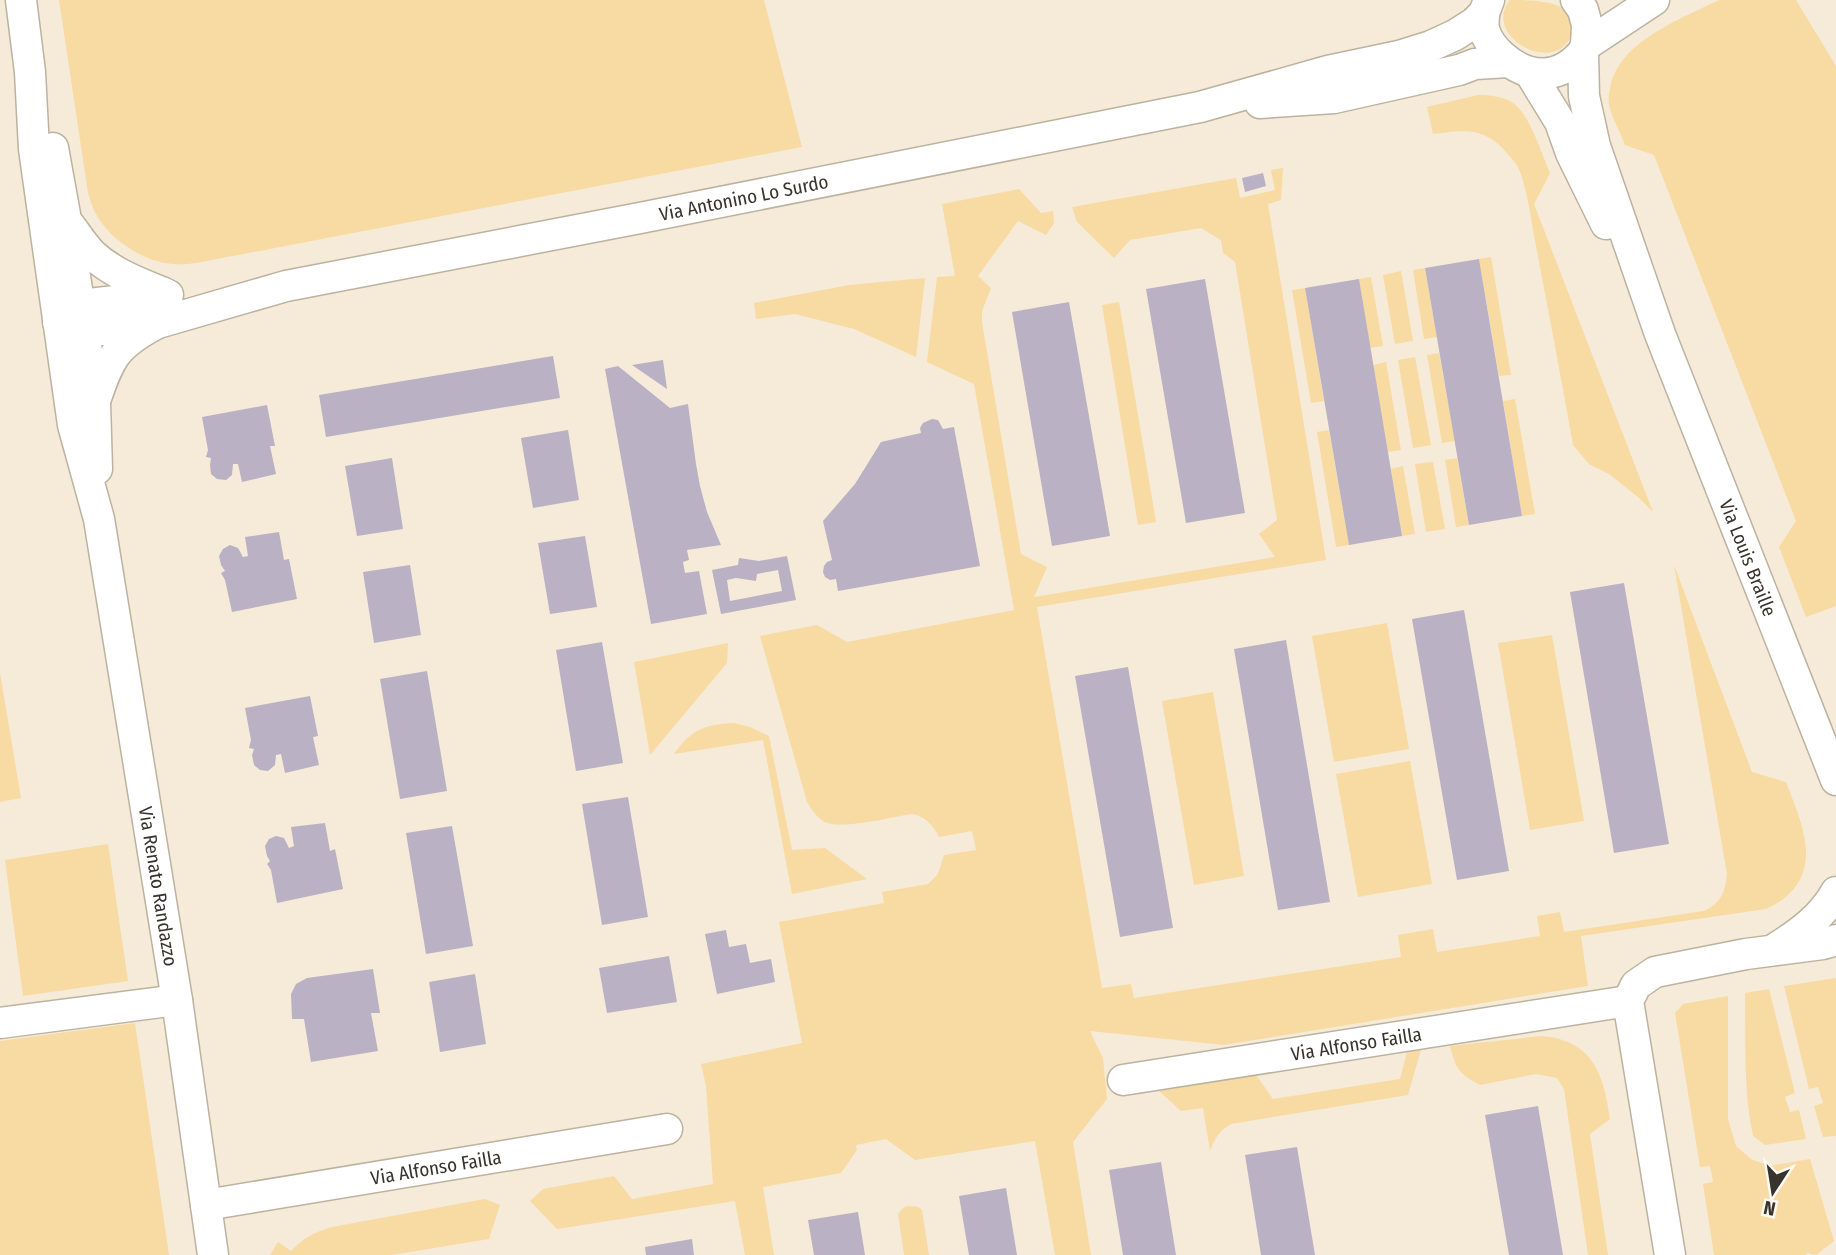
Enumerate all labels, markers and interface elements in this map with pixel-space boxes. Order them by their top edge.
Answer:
street label: Via Antonino Lo Surdo [657,170,830,226]
street label: Via Louis Braille [1714,496,1781,620]
street label: Via Renato Randazzo [134,805,182,968]
street label: Via Alfonso Failla [1289,1022,1423,1066]
street label: Via Alfonso Failla [369,1146,503,1190]
north arrow [1738,1157,1808,1227]
text: N [1762,1196,1778,1221]

